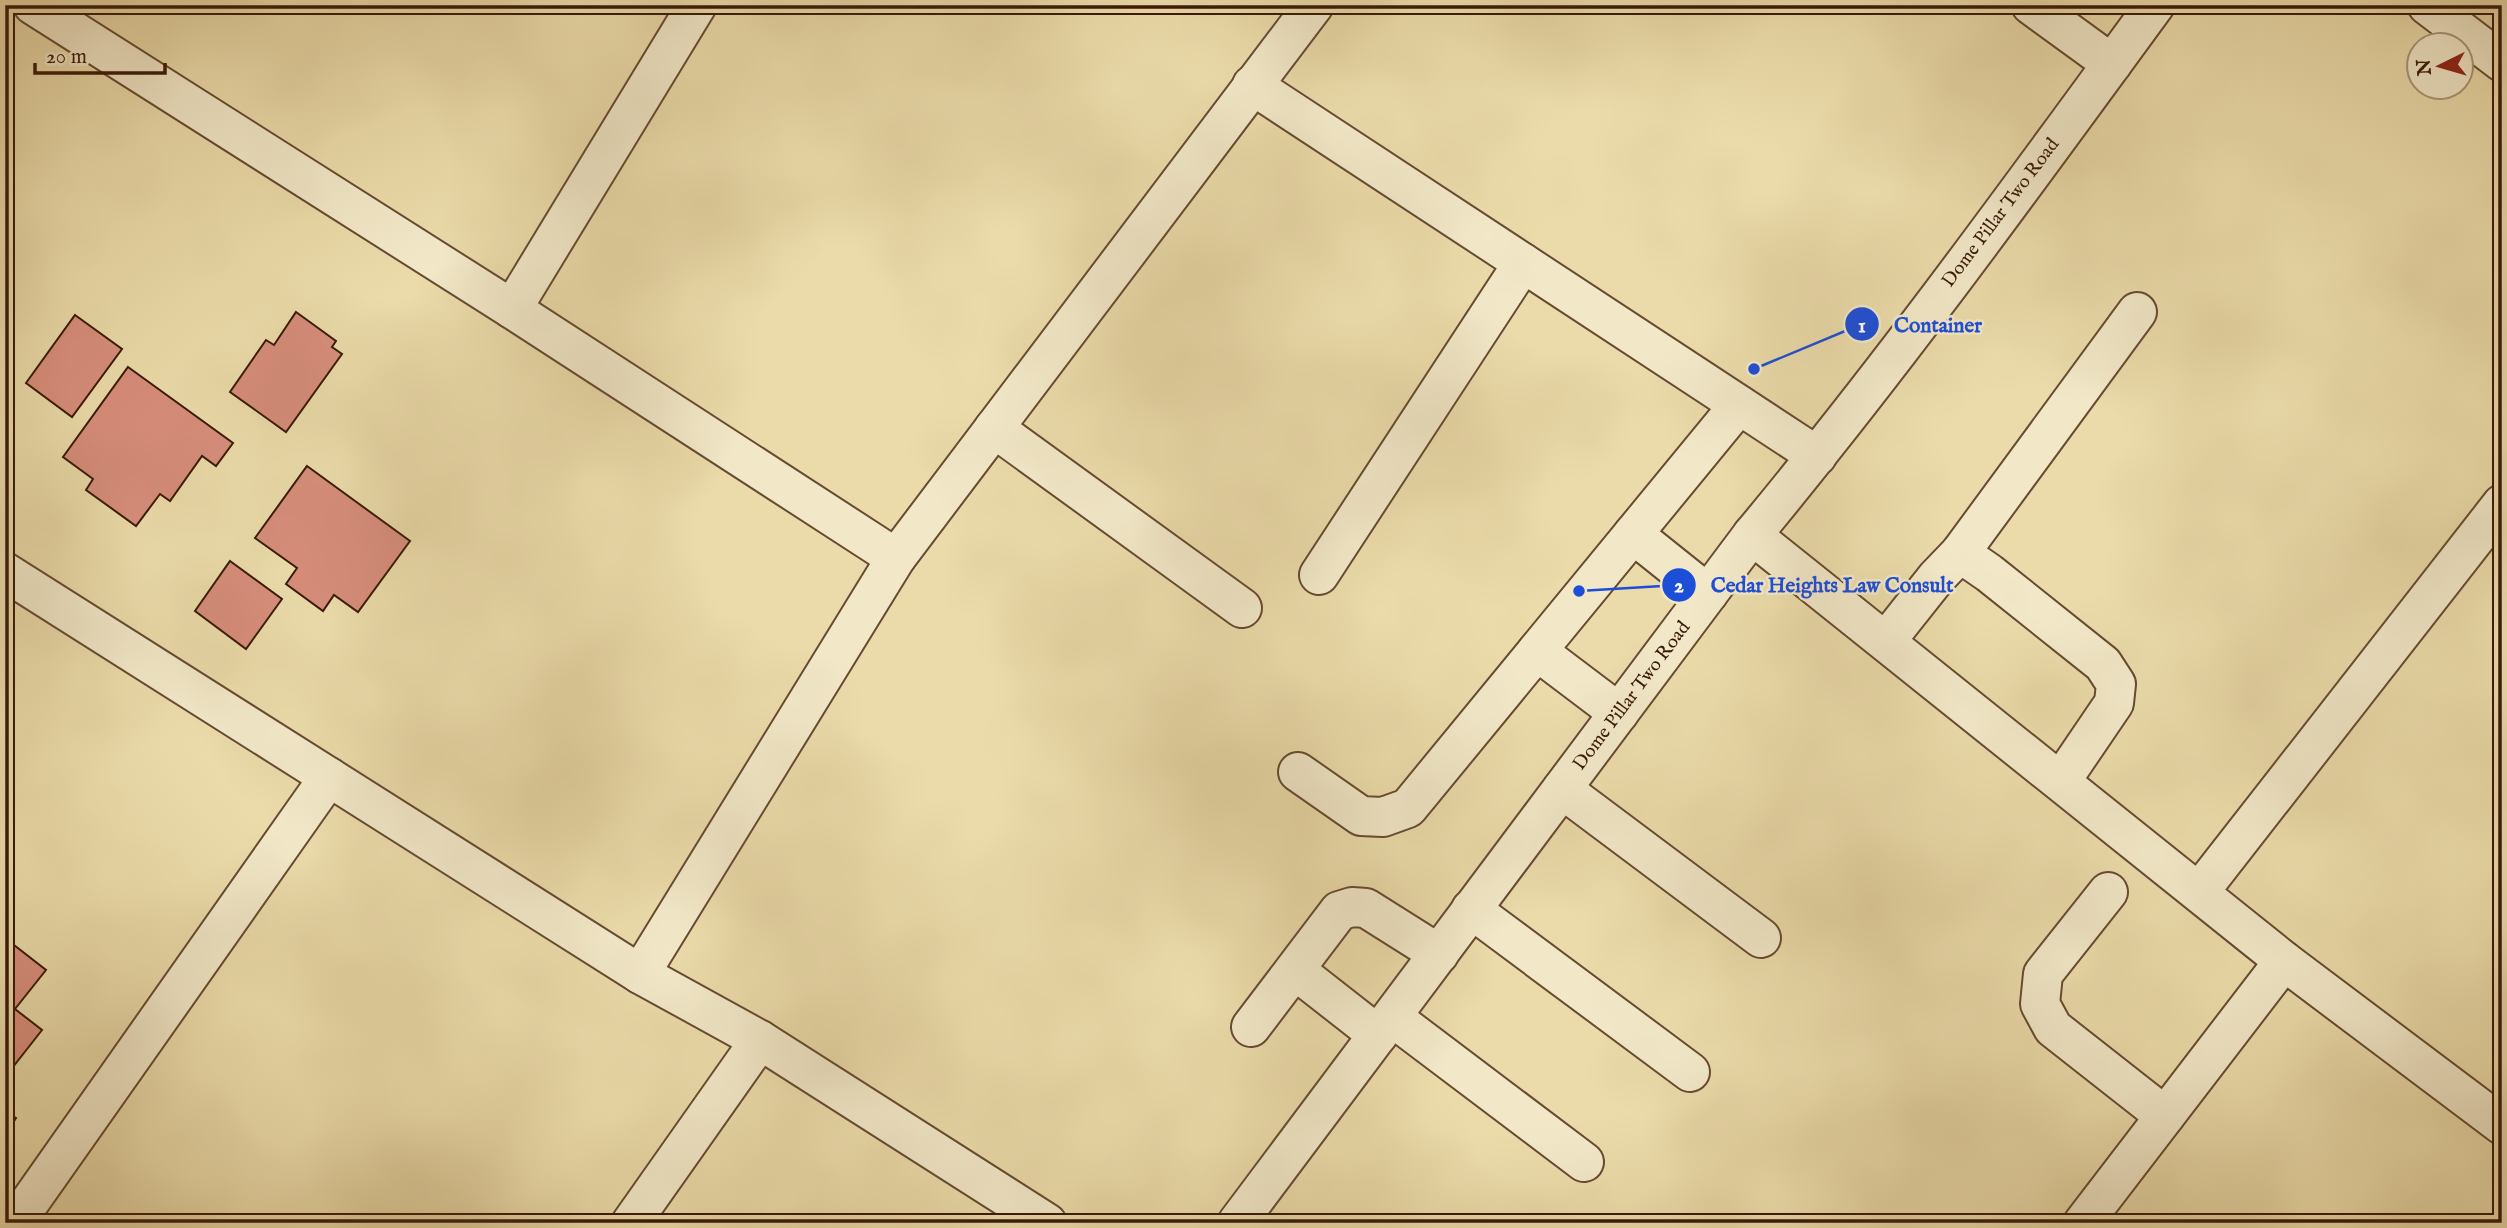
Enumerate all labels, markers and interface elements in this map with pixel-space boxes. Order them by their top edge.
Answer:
scale bar [35,32,164,76]
north arrow [2406,32,2476,102]
text: 20 m [46,44,87,71]
text: N [2412,58,2438,78]
street label: Dome Pillar Two Road [1937,133,2065,292]
callout: Container [1845,303,1996,345]
text: 1 [1858,313,1866,340]
text: Container [1894,313,1982,340]
callout: Cedar Heights Law Consult [1662,564,1967,606]
text: 2 [1674,573,1684,600]
text: Cedar Heights Law Consult [1711,573,1954,600]
street label: Dome Pillar Two Road [1568,616,1696,775]

